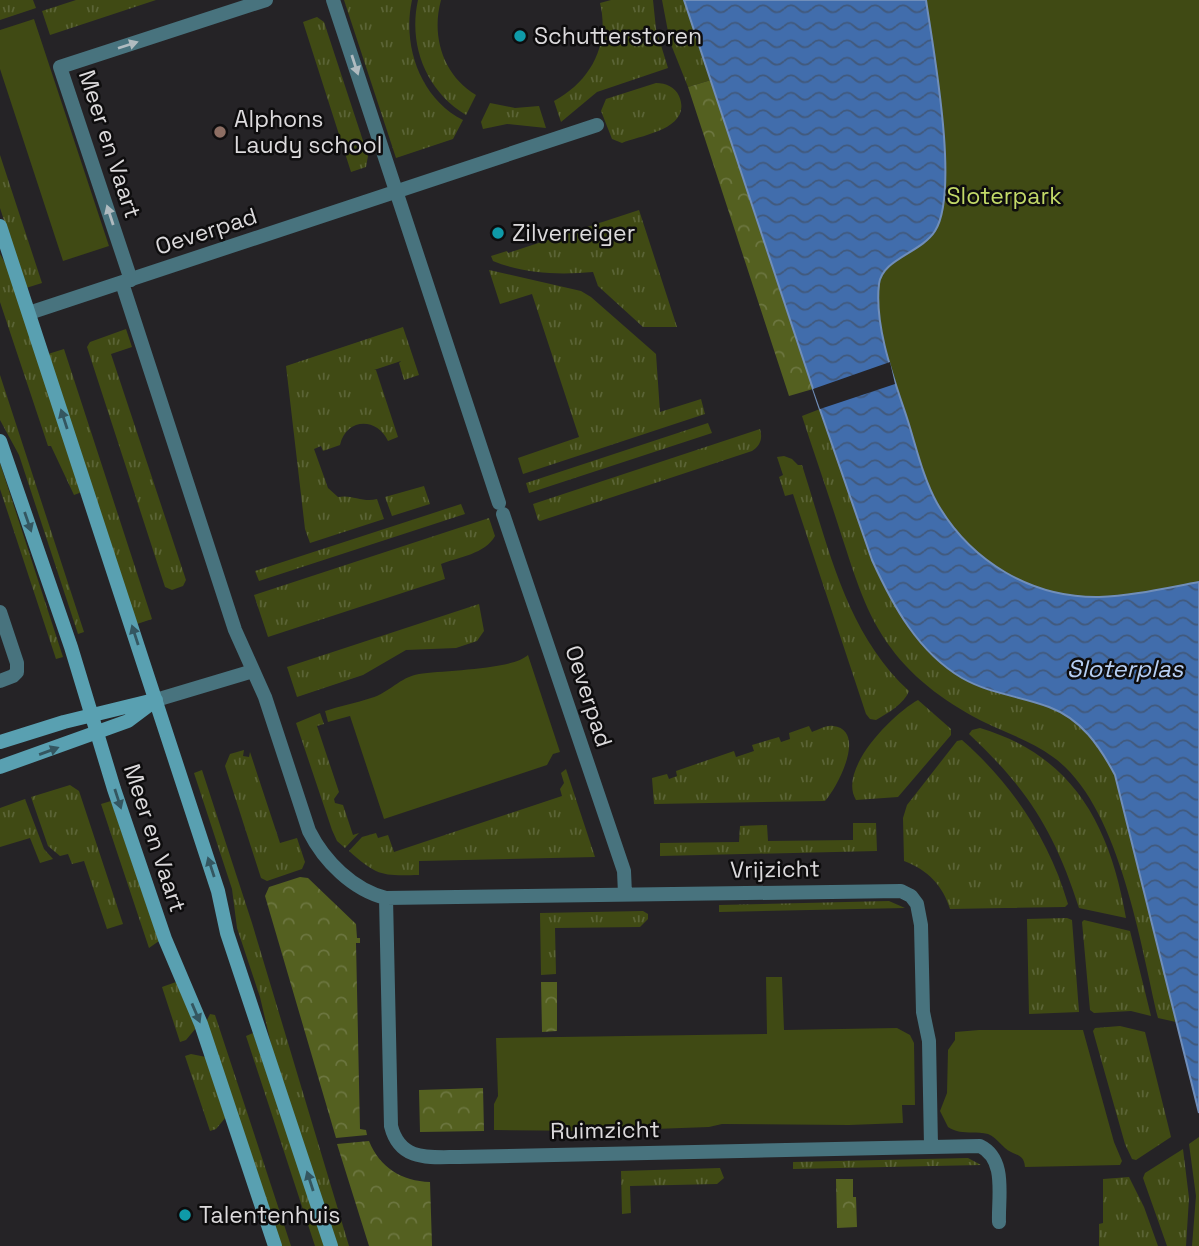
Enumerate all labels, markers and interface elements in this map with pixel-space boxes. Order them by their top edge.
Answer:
place label: Schutterstoren [534,21,702,51]
marker: Schutterstoren [512,28,528,44]
one-way arrow [118,39,139,49]
one-way arrow [350,54,361,75]
street label: Meer en Vaart [72,66,148,222]
place label: Alphons Laudy school [234,104,382,160]
marker: Alphons Laudy school [212,124,228,140]
park label: Sloterpark [946,181,1062,211]
street label: Oeverpad [151,200,261,262]
one-way arrow [104,204,114,225]
place label: Zilverreiger [512,218,635,248]
marker: Zilverreiger [490,225,506,241]
one-way arrow [58,408,68,429]
one-way arrow [23,511,34,532]
one-way arrow [129,624,140,645]
street label: Oeverpad [558,641,620,751]
water label: Sloterplas [1067,653,1185,684]
one-way arrow [39,745,60,756]
street label: Meer en Vaart [117,760,193,916]
one-way arrow [113,789,124,810]
street label: Vrijzicht [730,853,820,885]
one-way arrow [205,857,215,878]
one-way arrow [191,1002,202,1023]
street label: Ruimzicht [550,1114,660,1146]
one-way arrow [304,1171,315,1192]
place label: Talentenhuis [199,1200,340,1230]
marker: Talentenhuis [177,1207,193,1223]

